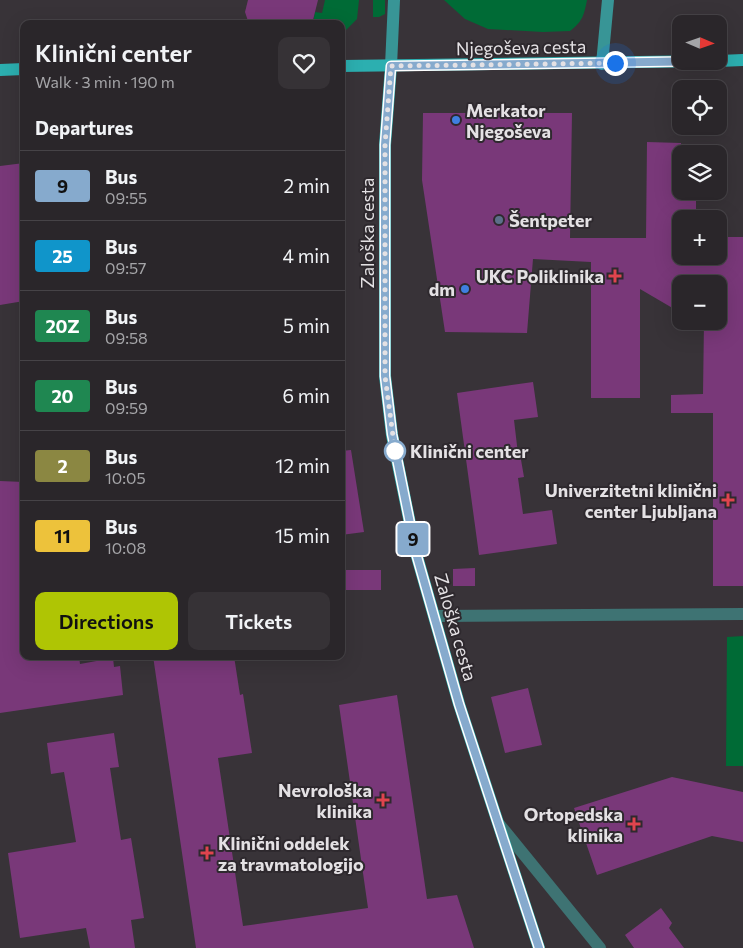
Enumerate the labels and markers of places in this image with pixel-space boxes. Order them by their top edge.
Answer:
place label: Merkator Njegoševa [466,99,551,142]
marker: Merkator Njegoševa [450,114,462,126]
place label: Šentpeter [509,209,592,231]
marker: Šentpeter [493,214,505,226]
place label: UKC Poliklinika [476,265,604,287]
marker: UKC Poliklinika [608,269,622,283]
place label: dm [429,278,455,300]
marker: dm [459,283,471,295]
marker: Klinični center [384,440,406,462]
place label: Klinični center [410,440,529,462]
place label: Univerzitetni klinični center Ljubljana [545,479,717,522]
marker: Univerzitetni klinični center Ljubljana [721,493,735,507]
place label: Nevrološka klinika [278,779,372,822]
marker: Nevrološka klinika [376,793,390,807]
place label: Ortopedska klinika [524,803,623,846]
marker: Ortopedska klinika [627,817,641,831]
place label: Klinični oddelek za travmatologijo [218,832,364,875]
marker: Klinični oddelek za travmatologijo [200,846,214,860]

